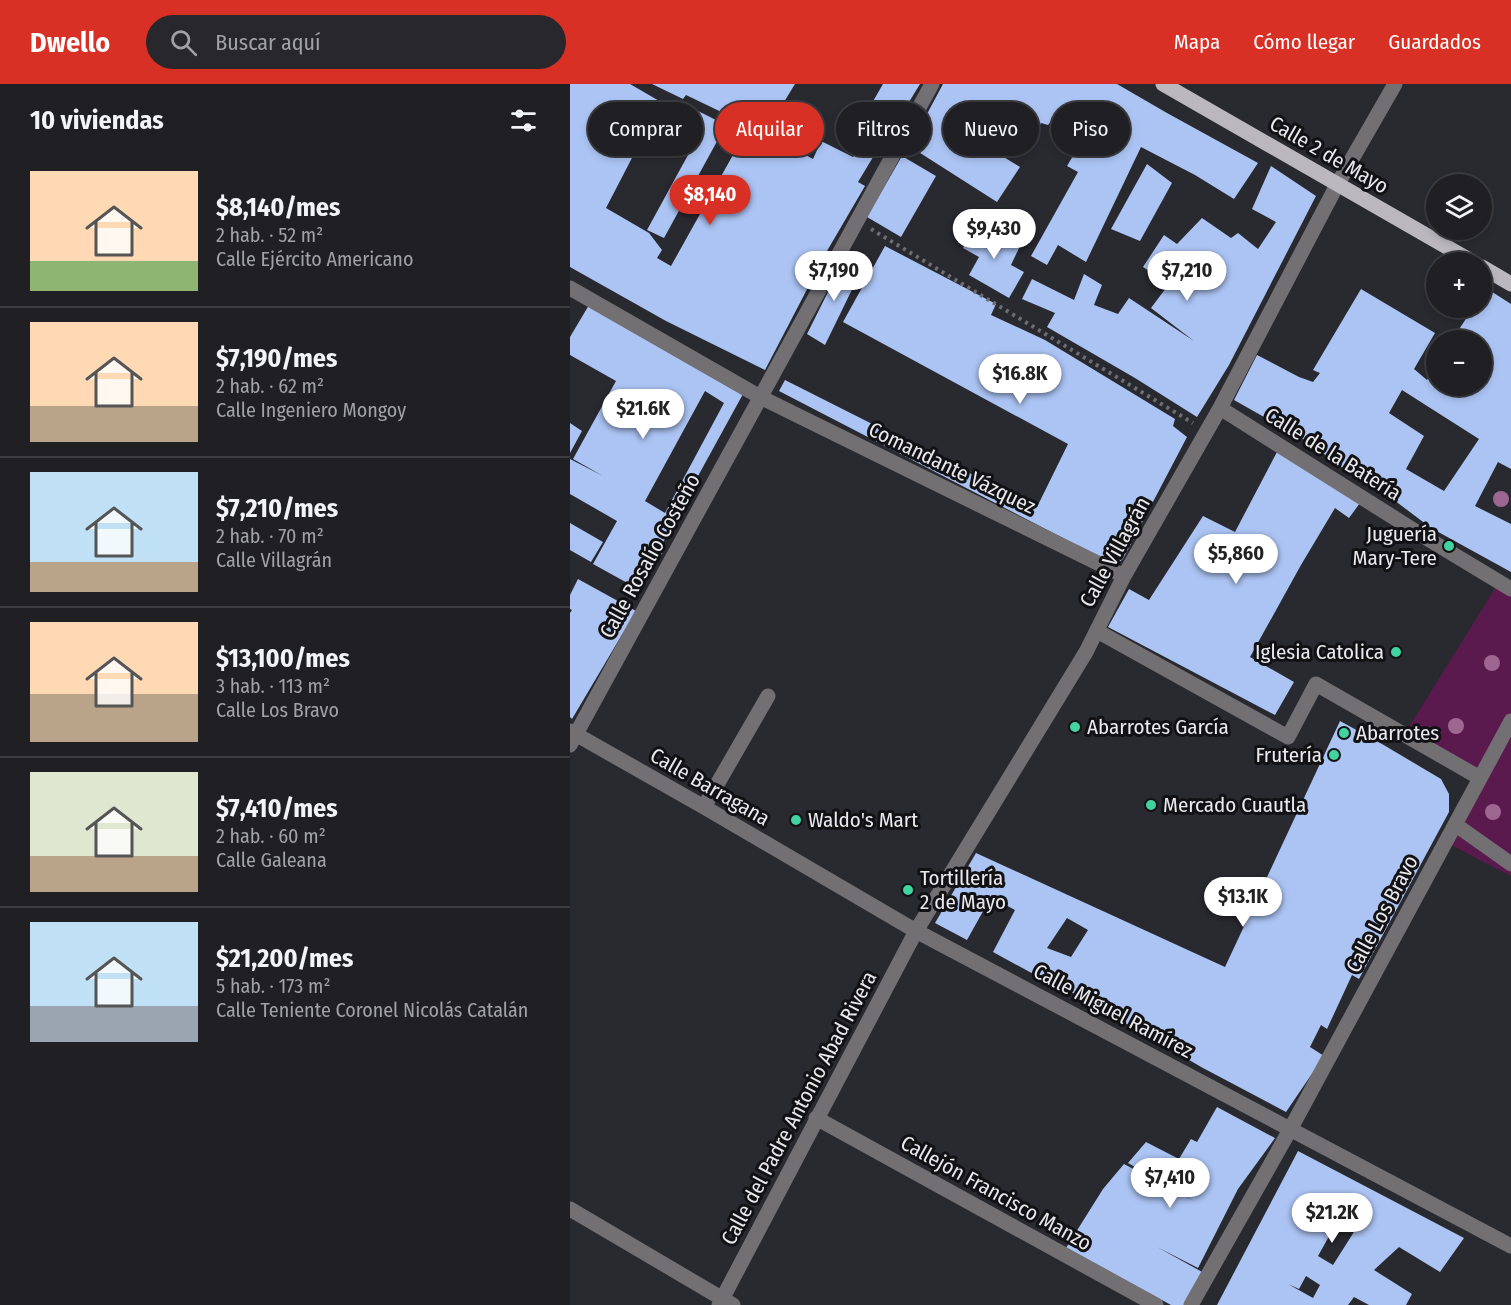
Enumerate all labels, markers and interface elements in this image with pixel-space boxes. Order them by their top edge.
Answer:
search box [146,15,566,69]
text: Dwello [30,26,110,59]
icon: search [167,26,200,59]
text: Buscar aquí [215,29,321,56]
text: Mapa [1174,29,1220,55]
text: Cómo llegar [1253,29,1355,55]
text: Guardados [1388,29,1481,55]
chip: Comprar [588,102,703,156]
chip: Alquilar [715,102,824,156]
chip: Filtros [836,102,931,156]
chip: Nuevo [943,102,1039,156]
chip: Piso [1051,102,1130,156]
icon: filters [507,104,540,137]
text: 10 viviendas [30,105,164,136]
street label: Calle 2 de Mayo [1265,111,1393,199]
map controls [1426,174,1492,396]
button: layers [1426,174,1492,240]
pin: $8,140 [661,175,759,226]
text: $8,140 [684,182,736,206]
text: $8,140/mes [216,192,340,223]
icon: home [78,195,150,267]
pin: $9,430 [945,209,1043,260]
text: $9,430 [967,216,1021,240]
text: 2 hab. · 52 m² [216,223,323,247]
text: Calle Ejército Americano [216,247,413,271]
pin: $7,190 [785,251,883,302]
pin: $7,210 [1138,251,1236,302]
button: + [1426,252,1492,318]
text: $7,190 [809,258,859,282]
text: $7,210 [1162,258,1213,282]
button: − [1426,330,1492,396]
text: $7,190/mes [216,343,337,374]
icon: home [78,346,150,418]
pin: $16.8K [971,354,1069,405]
text: $16.8K [993,361,1047,385]
text: 2 hab. · 62 m² [216,374,324,398]
pin: $21.6K [594,389,692,440]
text: $21.6K [616,396,670,420]
text: Calle Ingeniero Mongoy [216,398,406,422]
street label: Calle de la Batería [1260,402,1406,506]
street label: Comandante Vázquez [864,416,1040,520]
street label: Calle Rosalío Costeño [594,469,706,643]
street label: Calle Villagrán [1074,492,1156,612]
text: $7,210/mes [216,493,338,524]
icon: home [78,496,150,568]
place label: Juguería Mary-Tere [1353,521,1437,571]
text: 2 hab. · 70 m² [216,524,324,548]
pin: $5,860 [1187,534,1285,585]
marker: Juguería Mary-Tere [1442,539,1456,553]
text: $5,860 [1208,541,1264,565]
text: Calle Villagrán [216,548,332,572]
place label: Iglesia Catolica [1255,639,1384,665]
text: $13,100/mes [216,643,350,674]
marker: Iglesia Catolica [1389,645,1403,659]
icon: home [78,646,150,718]
text: 3 hab. · 113 m² [216,674,330,698]
text: Calle Los Bravo [216,698,339,722]
place label: Abarrotes García [1087,714,1229,740]
marker: Abarrotes García [1068,720,1082,734]
place label: Abarrotes [1356,720,1439,746]
marker: Abarrotes [1337,726,1351,740]
street label: Calle Barragana [646,742,774,832]
place label: Frutería [1255,742,1322,768]
marker: Frutería [1327,748,1341,762]
place label: Mercado Cuautla [1163,792,1306,818]
text: $7,410/mes [216,793,338,824]
icon: home [78,796,150,868]
marker: Mercado Cuautla [1144,798,1158,812]
place label: Waldo's Mart [808,807,918,833]
marker: Waldo's Mart [789,813,803,827]
text: 2 hab. · 60 m² [216,824,326,848]
text: Calle Galeana [216,848,327,872]
street label: Calle Los Bravo [1340,851,1424,977]
place label: Tortillería 2 de Mayo [920,865,1006,915]
pin: $13.1K [1194,877,1292,928]
marker: Tortillería 2 de Mayo [901,883,915,897]
text: $13.1K [1218,884,1268,908]
text: $21,200/mes [216,943,353,974]
icon: home [78,946,150,1018]
street label: Calle Miguel Ramírez [1029,958,1197,1064]
street label: Calle del Padre Antonio Abad Rivera [716,967,882,1249]
text: 5 hab. · 173 m² [216,974,331,998]
text: Calle Teniente Coronel Nicolás Catalán [216,998,528,1022]
street label: Callejón Francisco Manzo [896,1130,1096,1256]
pin: $7,410 [1121,1158,1219,1209]
text: $7,410 [1145,1165,1195,1189]
pin: $21.2K [1283,1193,1381,1244]
text: $21.2K [1306,1200,1358,1224]

